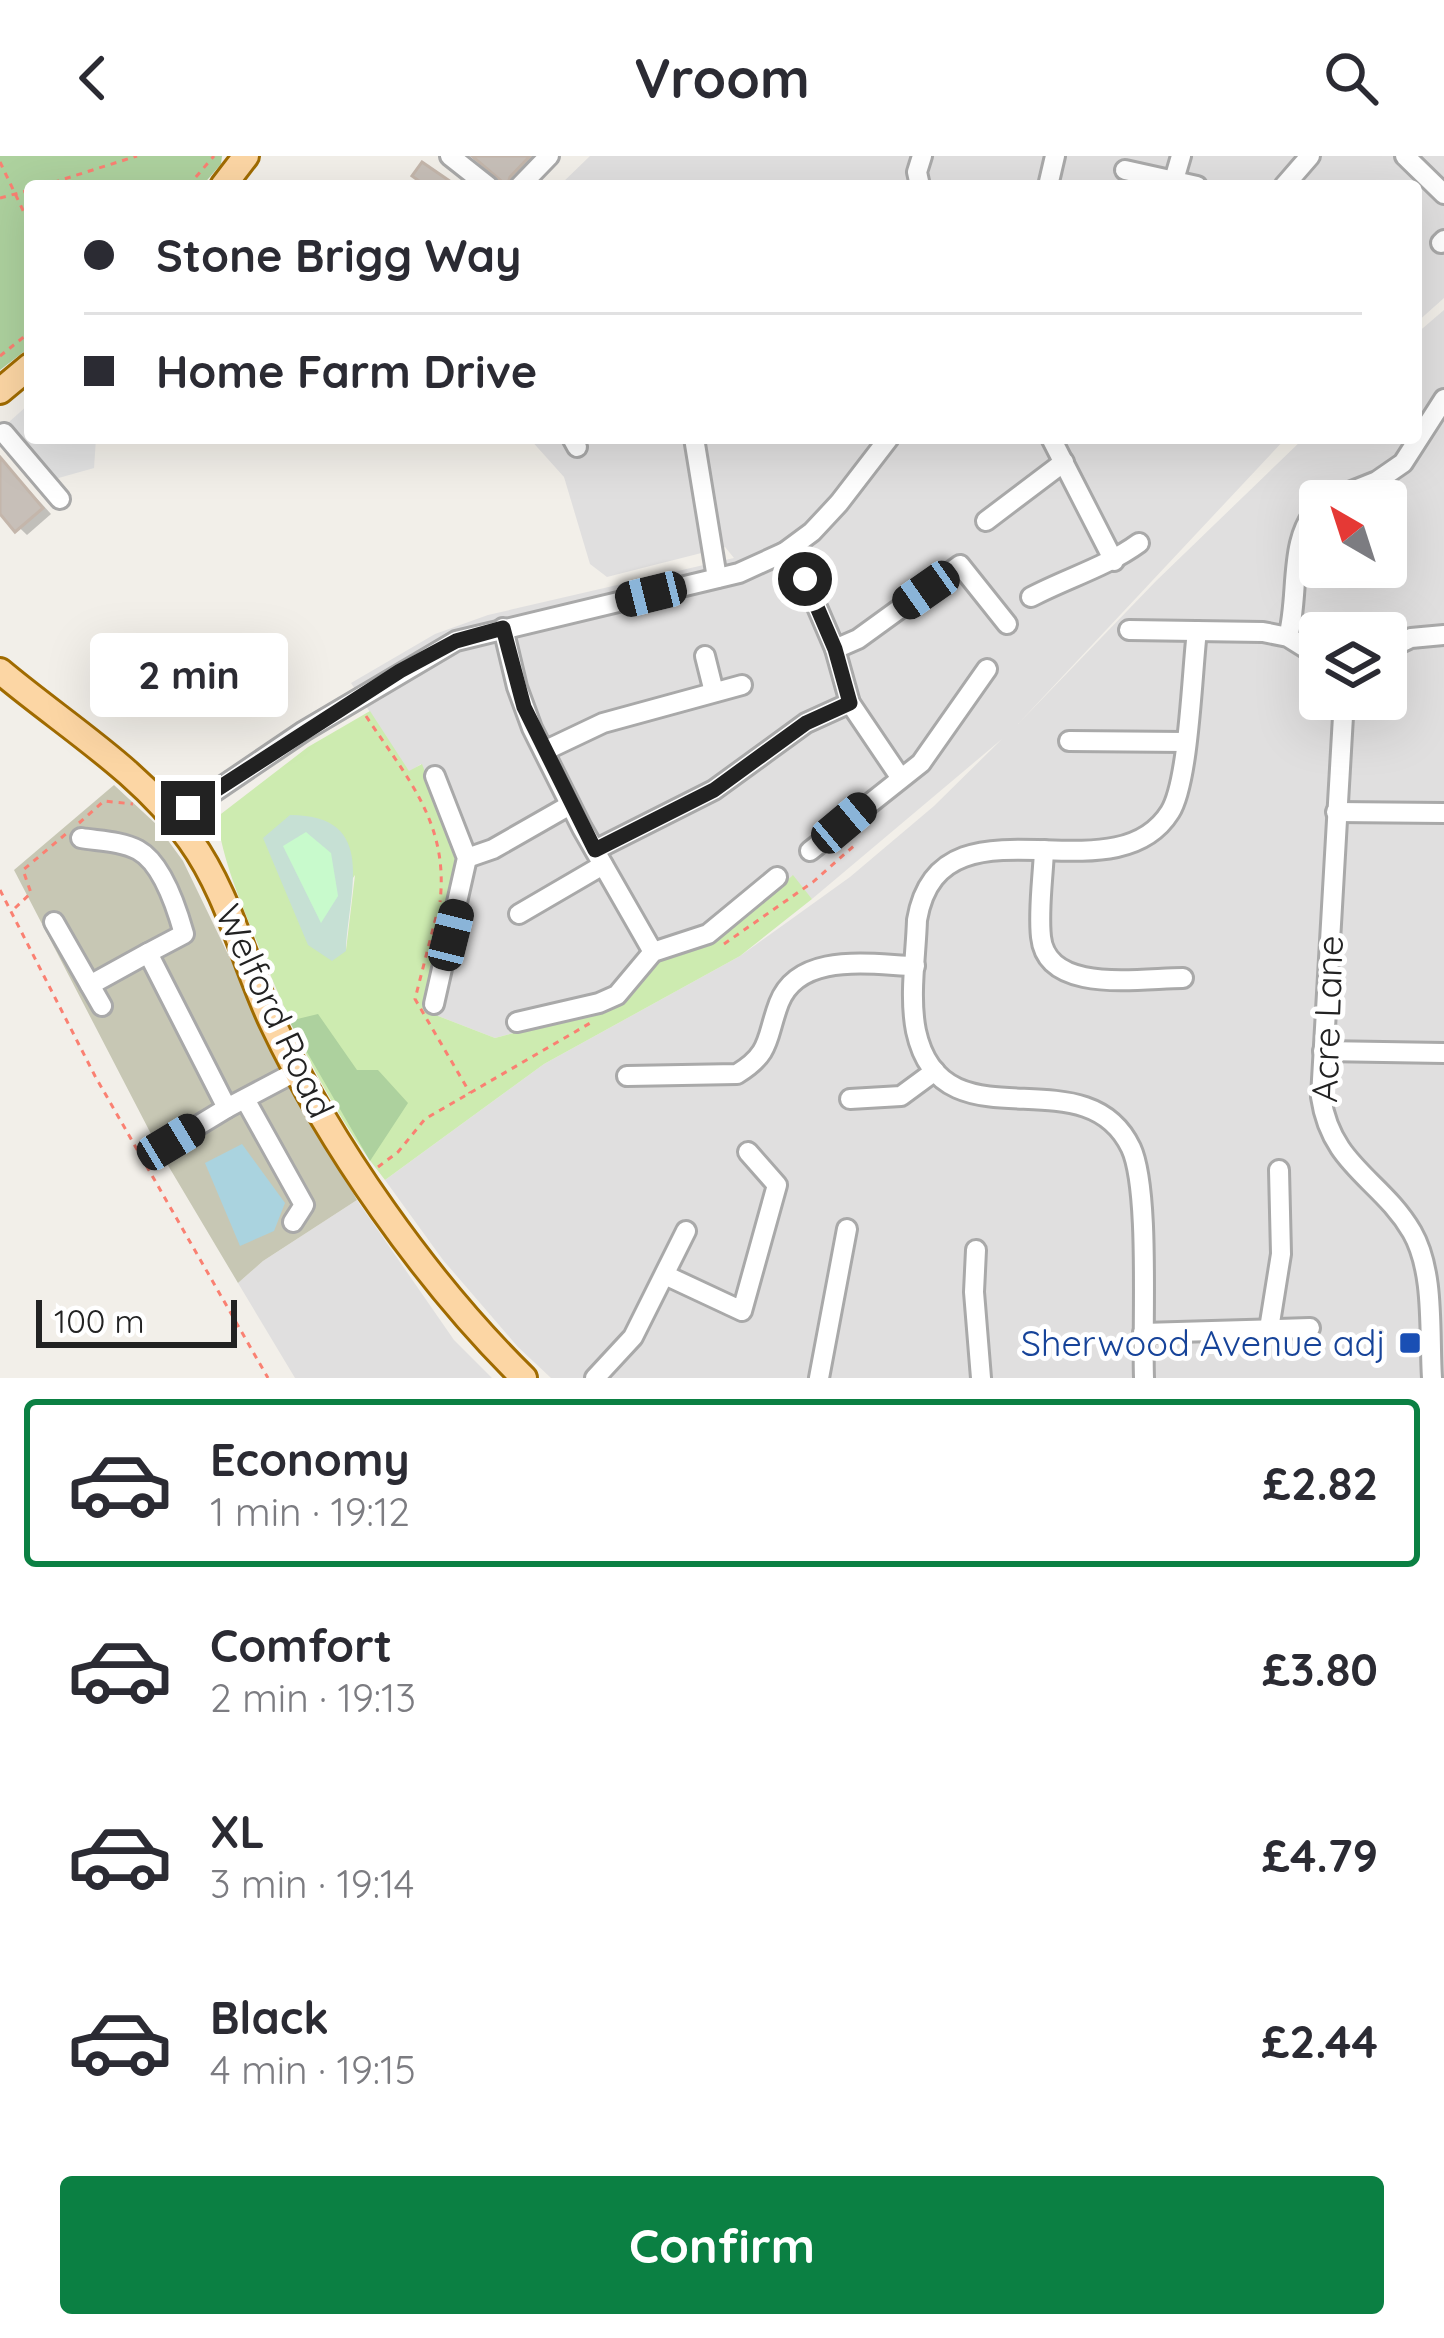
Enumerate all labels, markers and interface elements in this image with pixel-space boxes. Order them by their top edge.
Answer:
text: Vroom [634,44,810,112]
icon: back [60,45,126,111]
icon: search [1318,45,1384,111]
text: Stone Brigg Way [156,227,521,283]
text: Home Farm Drive [156,343,537,399]
north arrow [1299,480,1407,588]
map controls [1299,480,1407,720]
route start [778,552,832,606]
car [886,555,966,625]
car [612,568,690,620]
button: layers [1299,612,1407,720]
callout: 2 min [89,634,287,718]
text: 2 min [138,650,240,699]
route end [161,781,215,835]
car [805,786,883,860]
car [425,896,477,974]
street label: Welford Road [206,897,344,1125]
street label: Acre Lane [1301,935,1352,1103]
car [131,1108,211,1176]
scale bar [36,1294,237,1347]
text: 100 m [54,1300,145,1341]
place label: Sherwood Avenue adj [1021,1320,1386,1365]
marker: Sherwood Avenue adj [1397,1330,1423,1356]
icon: car [66,1429,174,1537]
text: Economy [210,1431,410,1487]
text: £2.82 [1263,1455,1378,1511]
text: 1 min · 19:12 [210,1487,410,1536]
icon: car [66,1615,174,1723]
text: Comfort [210,1617,392,1673]
text: £3.80 [1262,1641,1378,1697]
text: 2 min · 19:13 [210,1673,416,1722]
icon: car [66,1801,174,1909]
text: XL [210,1803,265,1859]
text: £4.79 [1262,1827,1378,1883]
text: 3 min · 19:14 [210,1859,414,1908]
icon: car [66,1987,174,2095]
text: Black [210,1989,329,2045]
text: £2.44 [1262,2013,1378,2069]
text: 4 min · 19:15 [210,2045,416,2094]
button: Confirm [60,2176,1384,2314]

